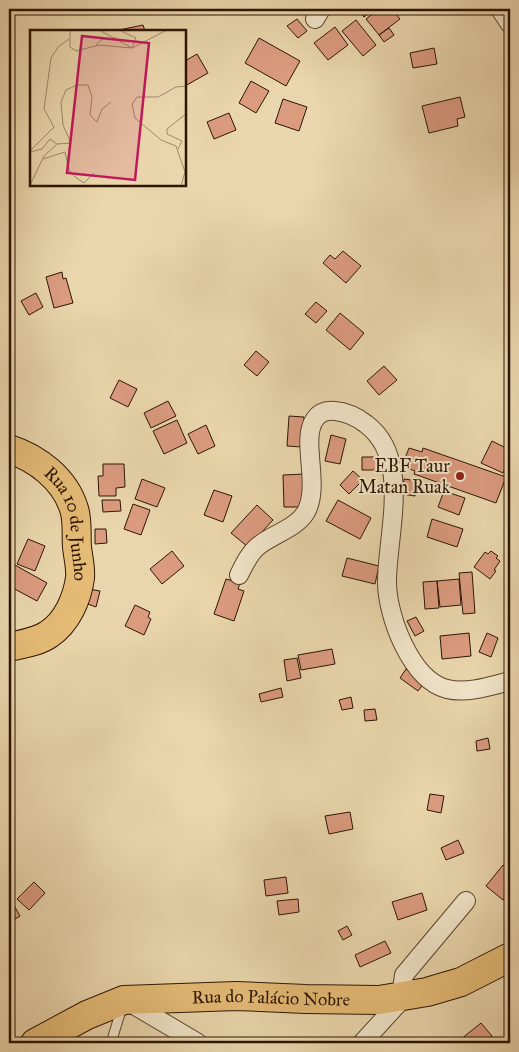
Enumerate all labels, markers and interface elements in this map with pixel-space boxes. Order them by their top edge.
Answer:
inset map [30,30,186,186]
place label: EBF Taur Matan Ruak [358,455,451,498]
street label: Rua 10 de Junho [40,462,91,582]
marker: EBF Taur Matan Ruak [454,470,466,482]
street label: Rua do Palácio Nobre [191,985,350,1011]

